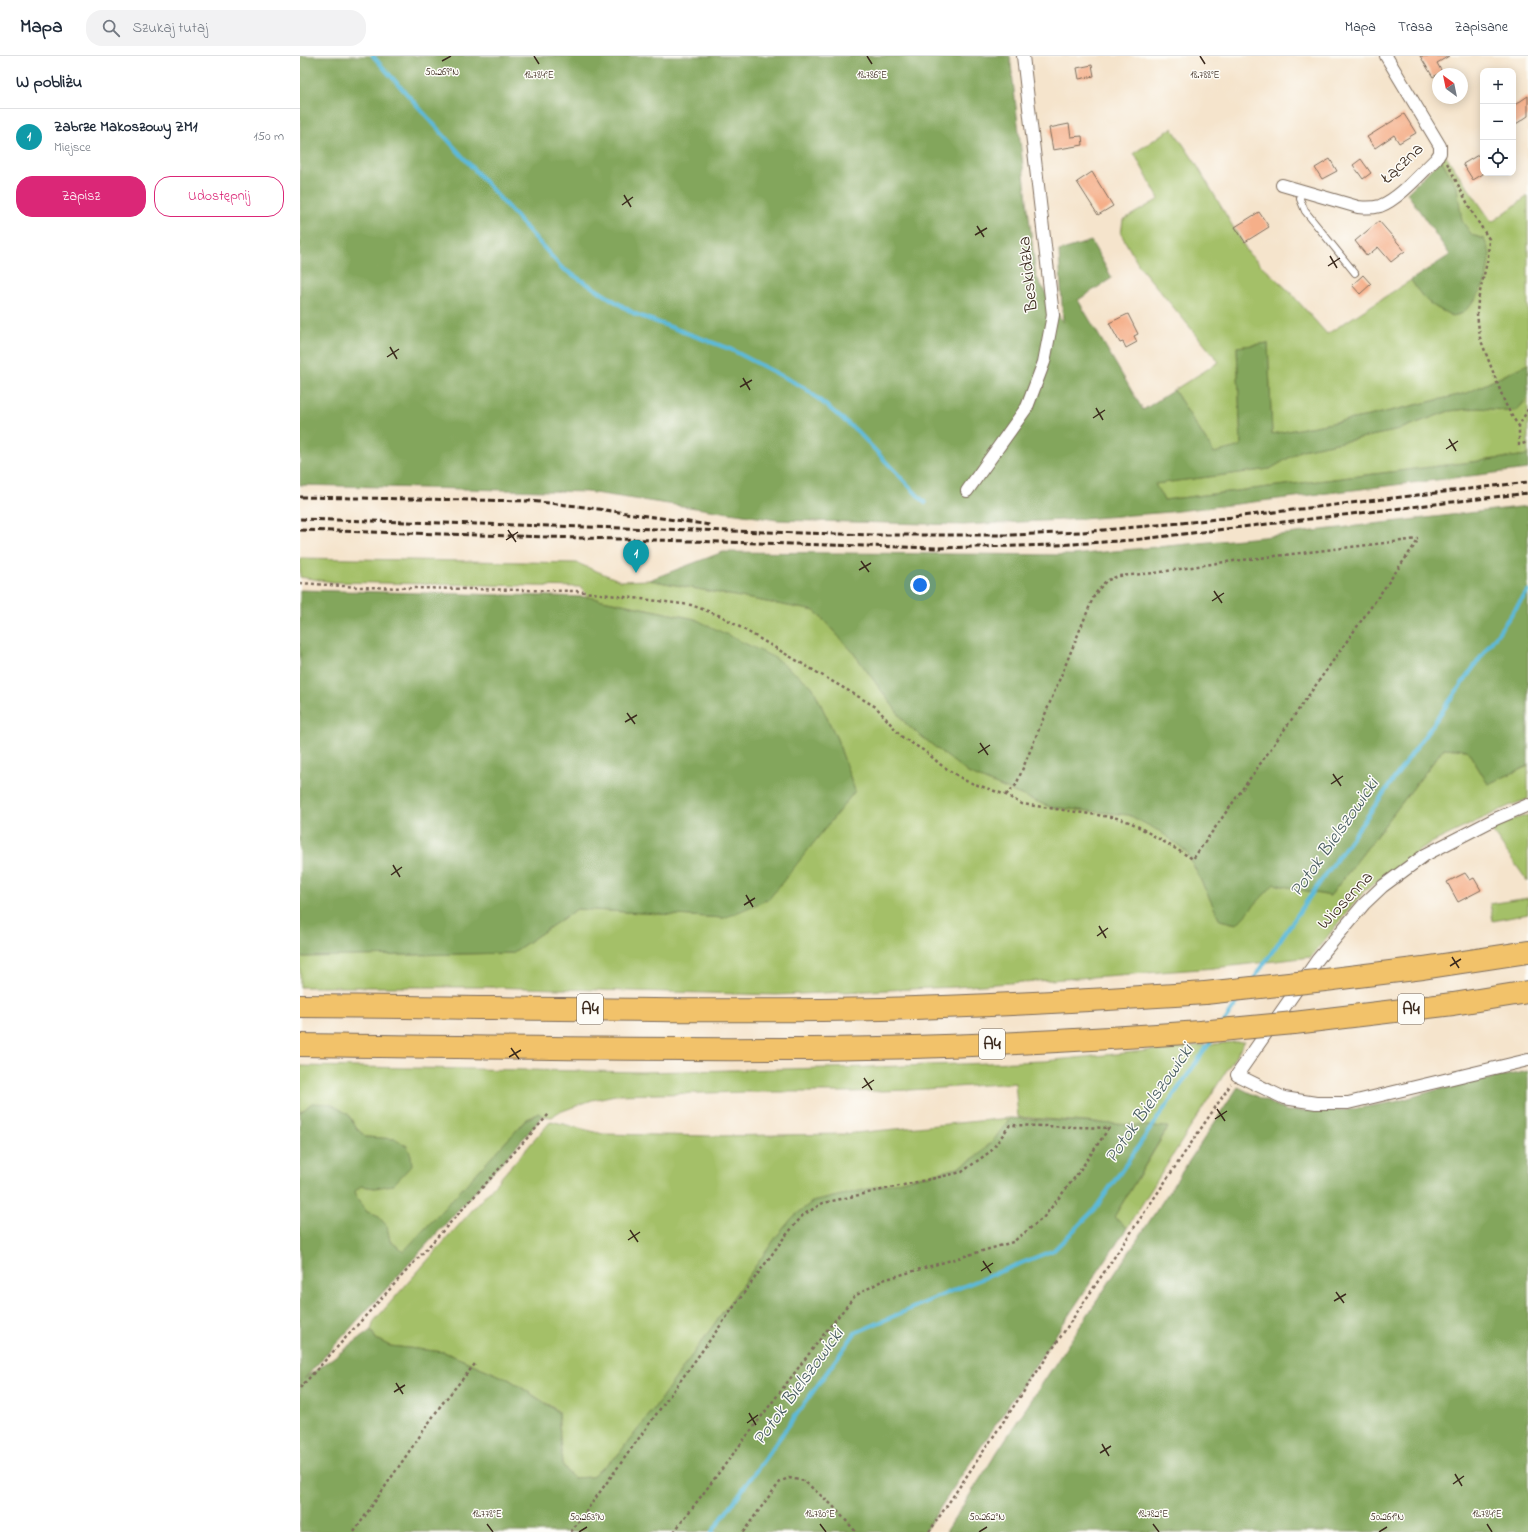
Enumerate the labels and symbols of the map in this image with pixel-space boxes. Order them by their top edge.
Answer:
text: 50.269°N [425,65,459,80]
text: 18.784°E [524,68,554,83]
text: 18.786°E [857,68,887,83]
text: 18.788°E [1190,68,1220,83]
north arrow [1432,68,1468,104]
street label: Łączna [1375,137,1430,191]
street label: Beskidzka [1012,235,1046,314]
pin: 1 [623,540,649,573]
your location [910,575,930,595]
water label: Potok Bielszowicki [1284,772,1387,903]
street label: Wiosenna [1312,866,1380,936]
road number: A4 [577,994,603,1024]
road number: A4 [1398,994,1424,1024]
road number: A4 [979,1029,1005,1059]
water label: Potok Bielszowicki [1099,1038,1202,1169]
water label: Potok Bielszowicki [747,1321,852,1452]
text: 18.778°E [472,1507,502,1522]
text: 18.780°E [805,1507,835,1522]
text: 18.782°E [1138,1507,1168,1522]
text: 18.784°E [1472,1507,1502,1522]
text: 50.263°N [569,1510,605,1525]
text: 50.262°N [969,1510,1005,1525]
text: 50.261°N [1370,1510,1404,1525]

